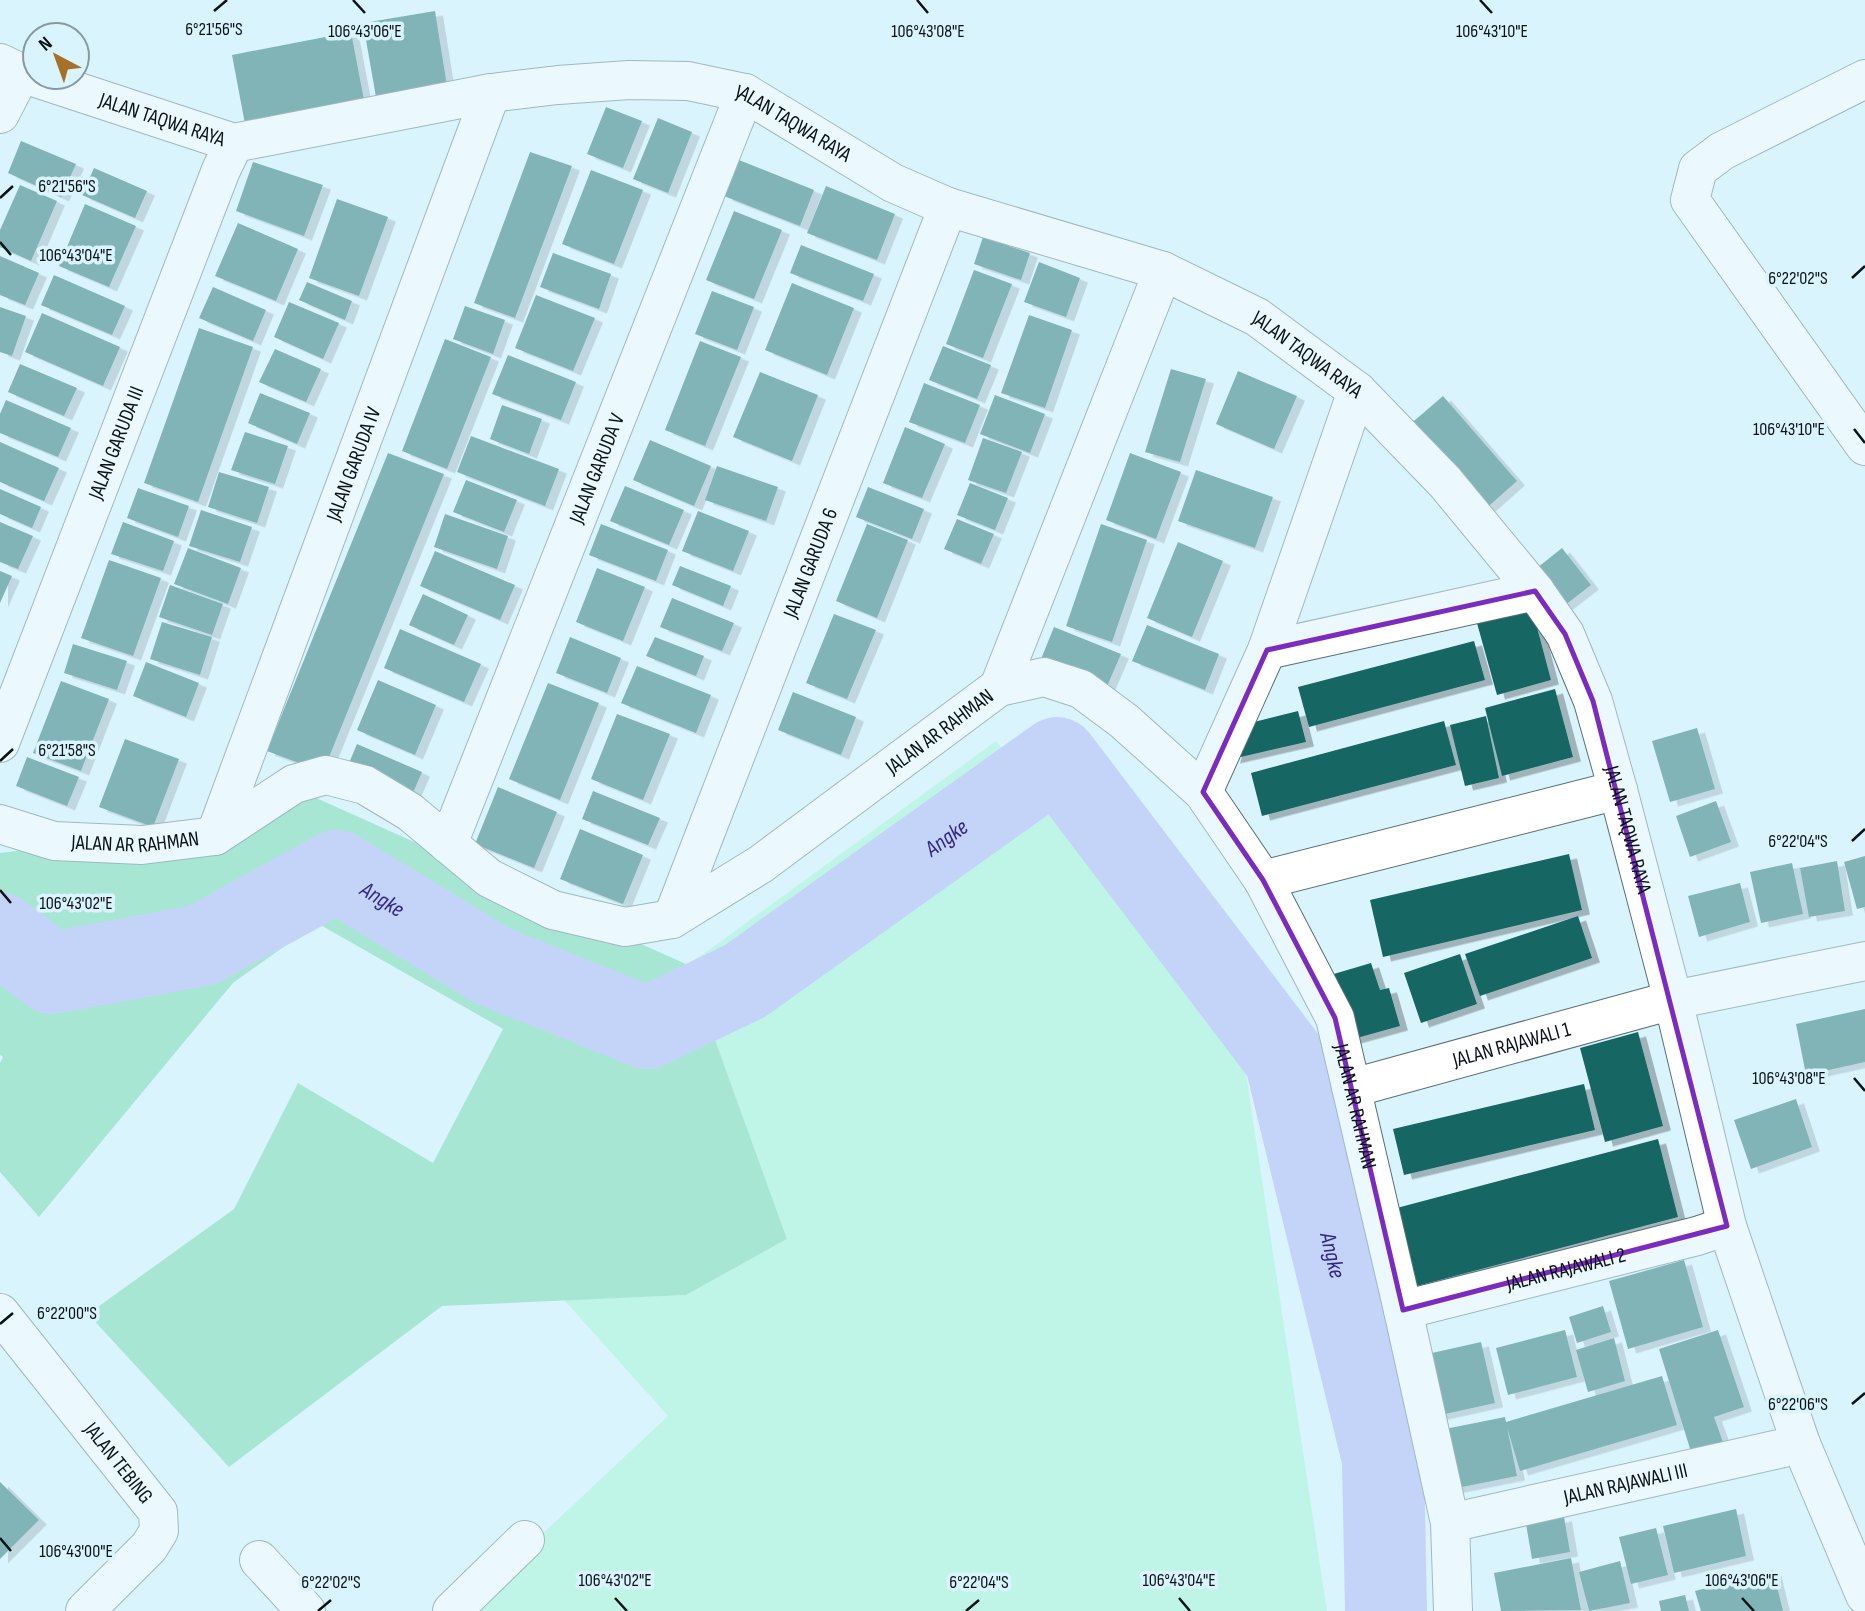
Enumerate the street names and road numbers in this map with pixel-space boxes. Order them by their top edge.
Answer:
street label: JALAN TAQWA RAYA [733,79,857,168]
street label: JALAN TAQWA RAYA [95,87,229,153]
street label: JALAN TAQWA RAYA [1248,304,1368,404]
street label: JALAN GARUDA III [83,383,149,504]
street label: JALAN GARUDA IV [321,403,387,526]
street label: JALAN GARUDA V [564,410,630,528]
street label: JALAN GARUDA 6 [778,505,843,622]
street label: JALAN AR RAHMAN [880,684,999,780]
street label: JALAN TAQWA RAYA [1599,762,1657,897]
street label: JALAN AR RAHMAN [70,826,200,858]
street label: JALAN RAJAWALI 1 [1449,1017,1574,1073]
street label: JALAN AR RAHMAN [1328,1041,1382,1172]
street label: JALAN RAJAWALI 2 [1503,1242,1628,1297]
street label: JALAN TEBING [78,1417,158,1508]
street label: JALAN RAJAWALI III [1560,1458,1690,1510]

